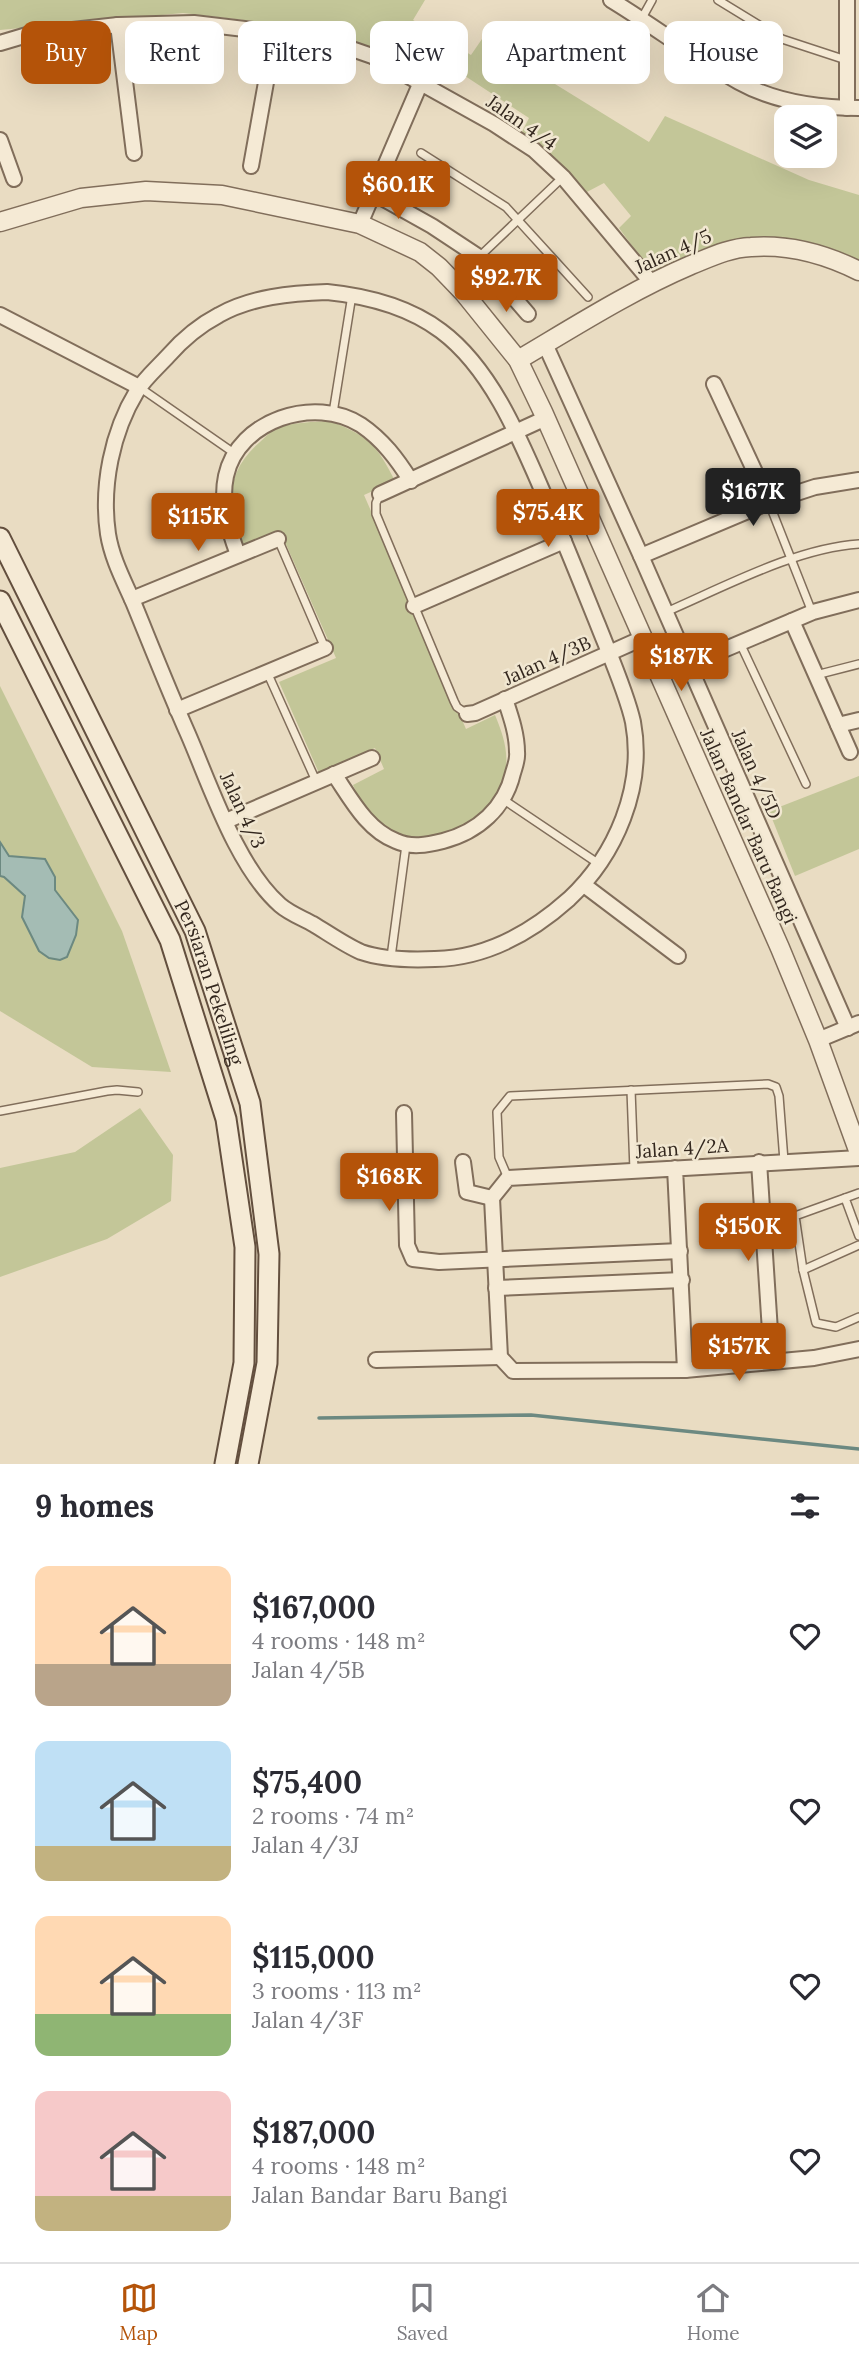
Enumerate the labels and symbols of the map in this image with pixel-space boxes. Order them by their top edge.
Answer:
street label: Jalan 4/4 [481,88,562,156]
pin: $60.1K [341,162,455,221]
street label: Jalan 4/5 [630,223,715,280]
pin: $92.7K [449,254,563,314]
pin: $167K [704,468,802,528]
pin: $75.4K [491,490,605,549]
pin: $115K [149,494,247,553]
street label: Jalan 4/3B [499,630,595,691]
pin: $187K [632,634,730,693]
street label: Jalan Bandar Baru Bangi [695,724,803,927]
street label: Jalan 4/5D [725,725,787,823]
street label: Jalan 4/3 [214,767,271,852]
street label: Persiaran Pekeliling [169,896,249,1068]
street label: Jalan 4/2A [634,1133,730,1164]
pin: $168K [340,1154,438,1213]
pin: $150K [699,1204,797,1263]
pin: $157K [690,1324,788,1383]

